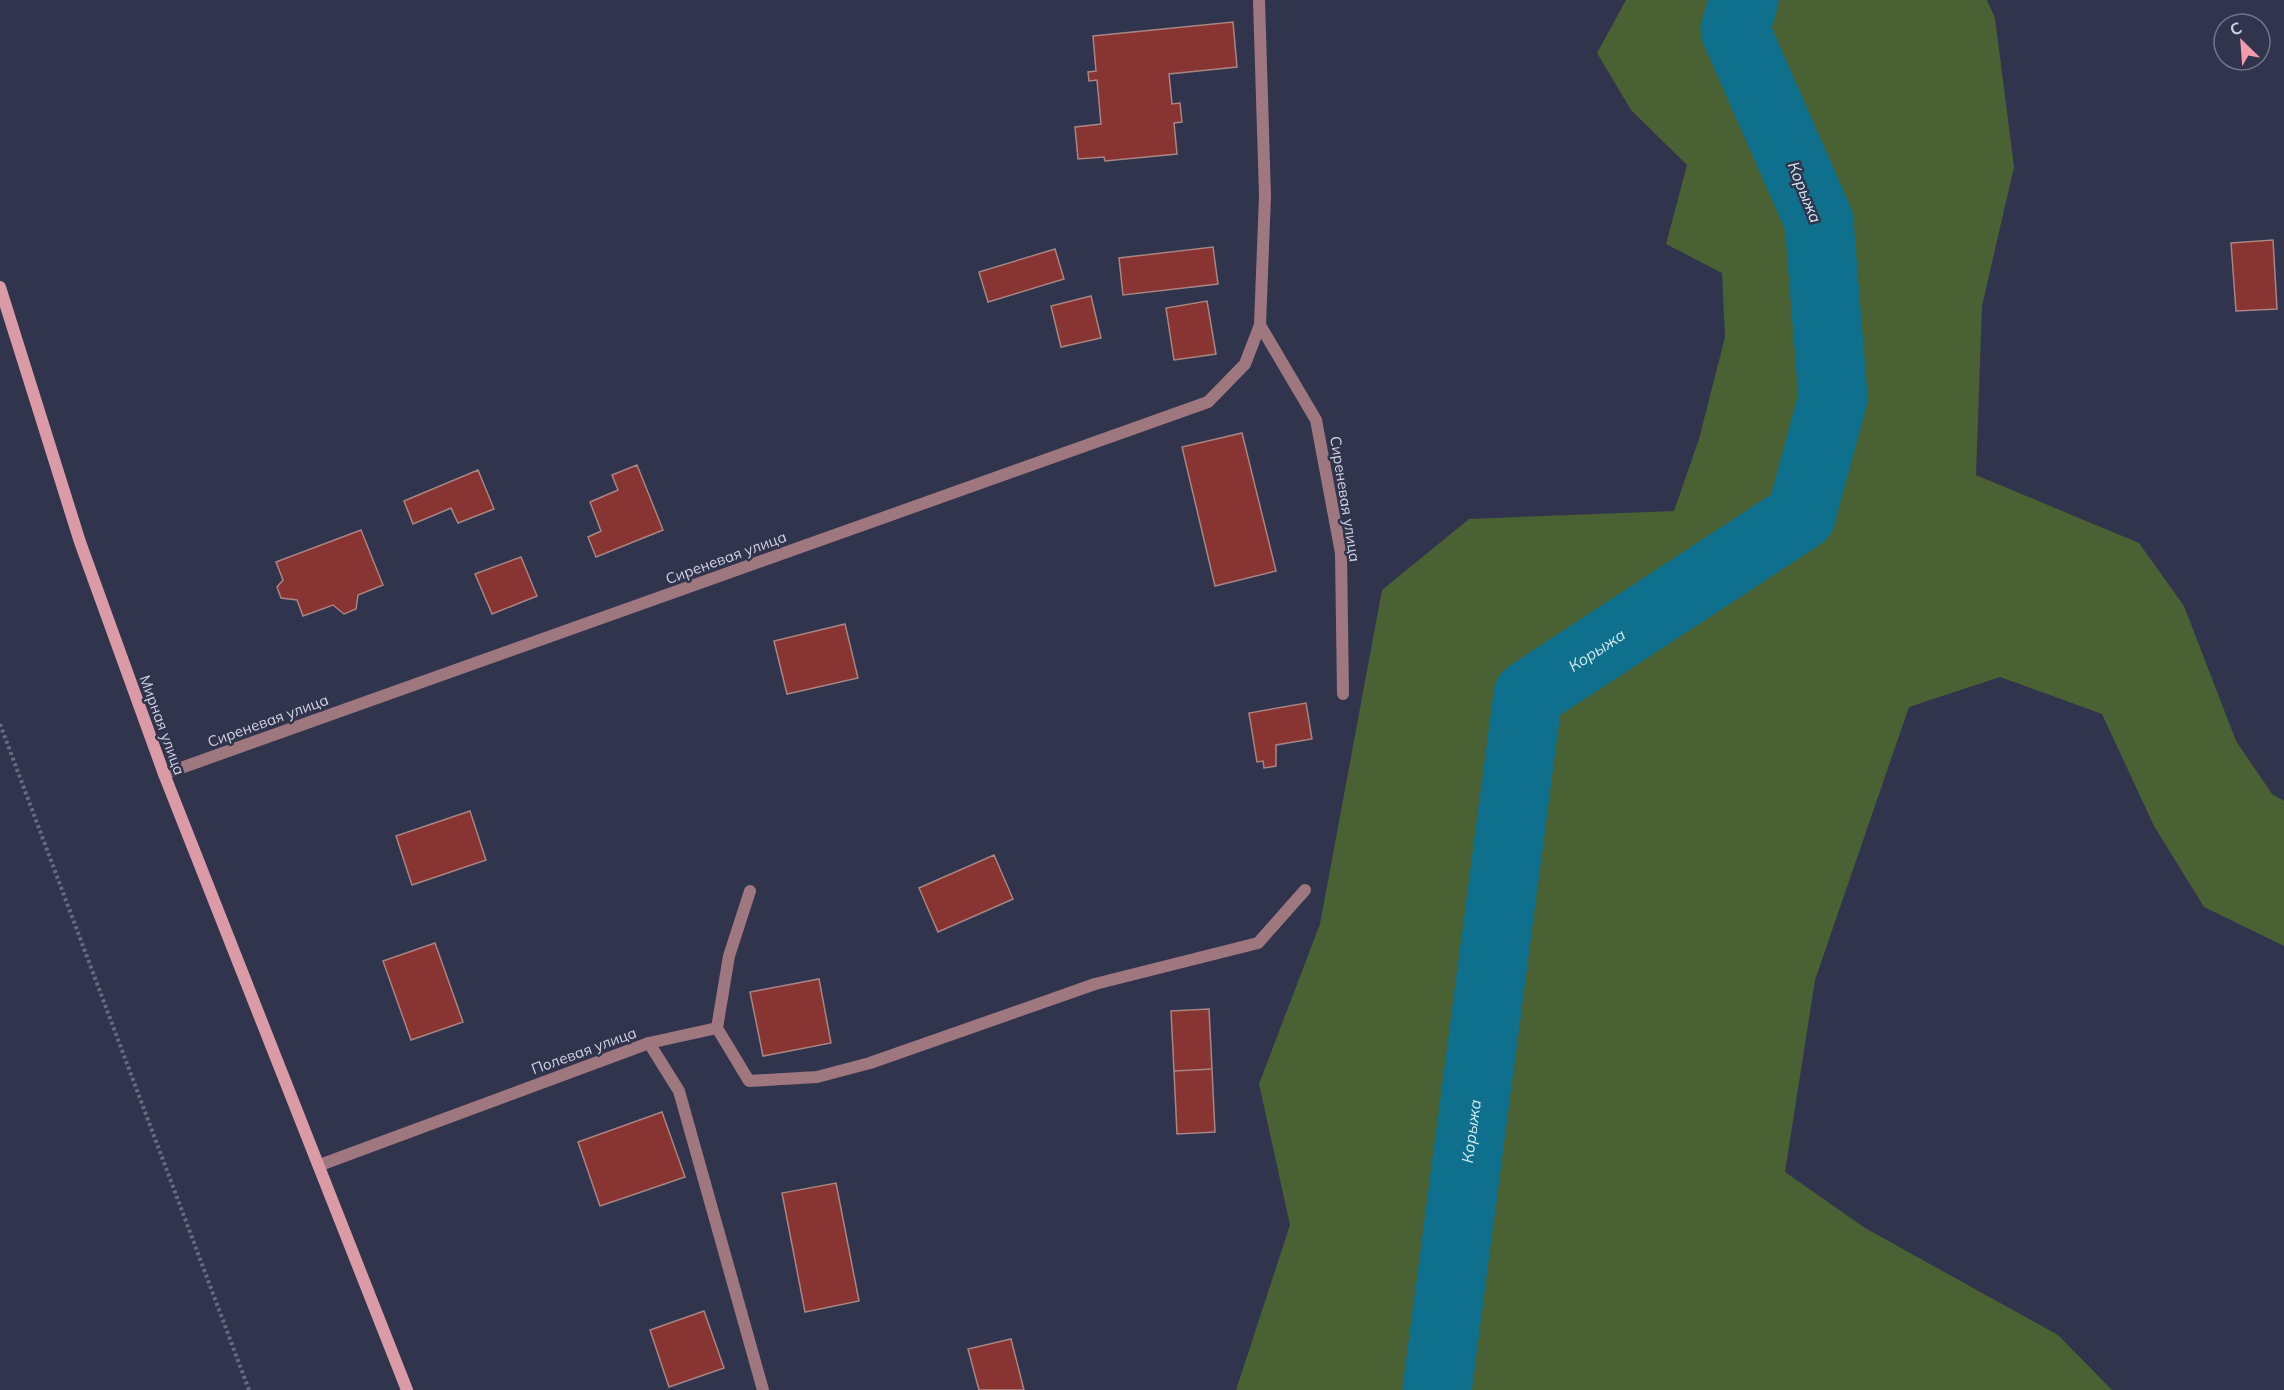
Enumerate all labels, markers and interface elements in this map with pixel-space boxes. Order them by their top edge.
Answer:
north arrow [2212,12,2272,72]
text: С [2226,17,2245,40]
water label: Корыжа [1784,159,1826,226]
street label: Сиреневая улица [1326,435,1365,563]
street label: Сиреневая улица [663,527,789,588]
water label: Корыжа [1564,624,1629,676]
street label: Мирная улица [136,672,189,777]
street label: Сиреневая улица [205,690,331,751]
street label: Полевая улица [529,1023,639,1078]
water label: Корыжа [1457,1098,1485,1164]

